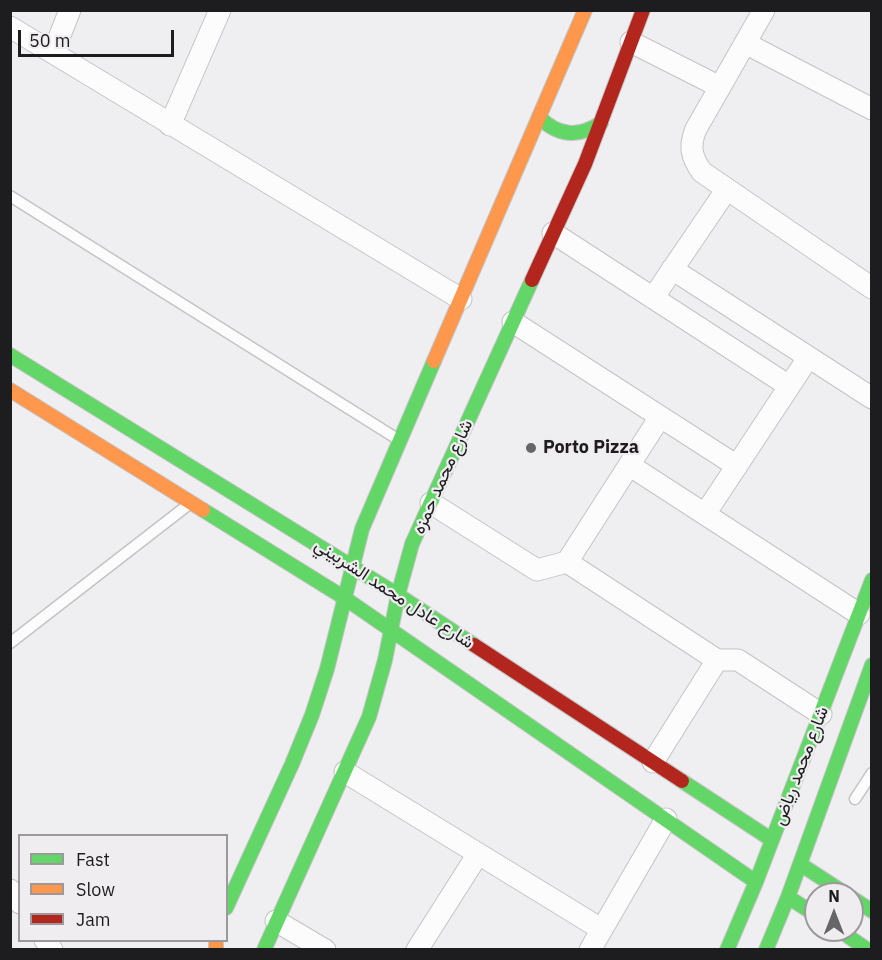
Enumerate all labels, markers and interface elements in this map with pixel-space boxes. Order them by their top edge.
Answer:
scale bar [21,18,177,56]
text: 50 m [29,29,71,52]
street label: شارع محمد حمزه [408,417,478,537]
place label: Porto Pizza [543,437,639,459]
marker: Porto Pizza [524,441,538,455]
street label: شارع عادل محمد الشربيني [310,534,478,654]
street label: شارع محمد رياض [768,704,834,828]
legend [18,834,228,942]
text: Fast [76,848,110,871]
text: Slow [76,878,115,901]
north arrow [804,882,864,942]
text: N [828,886,840,906]
text: Jam [76,908,111,931]

